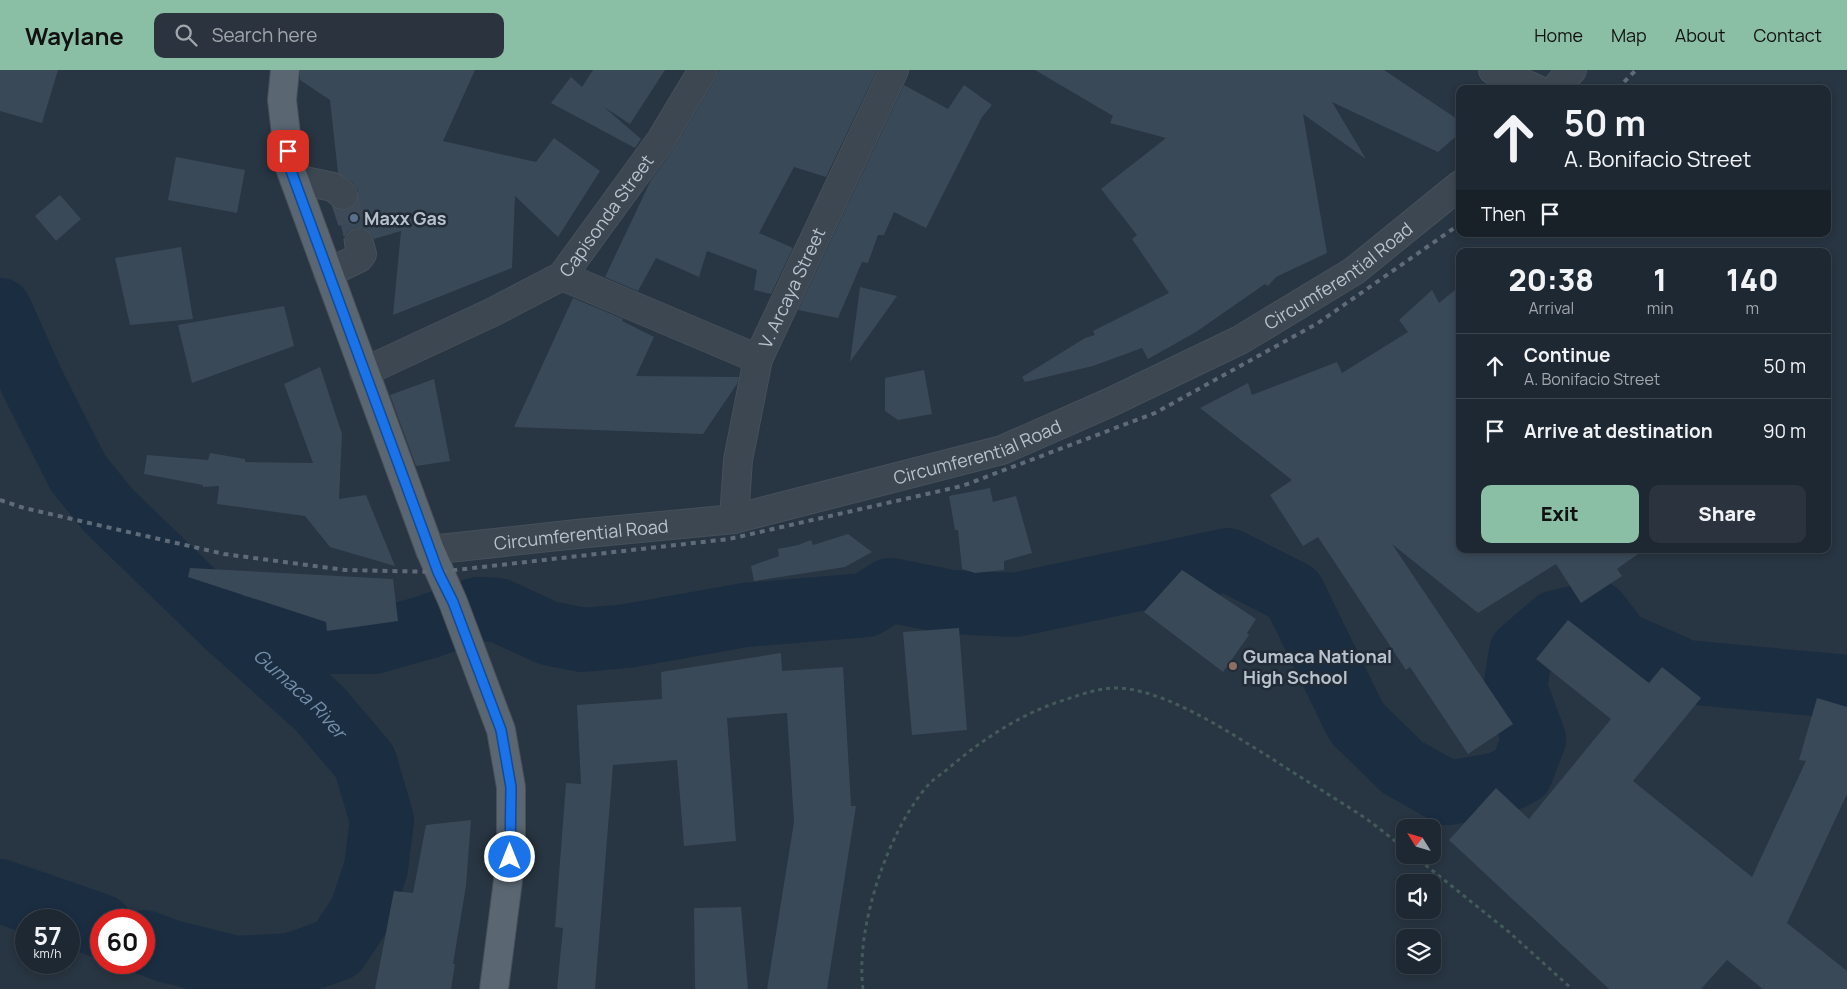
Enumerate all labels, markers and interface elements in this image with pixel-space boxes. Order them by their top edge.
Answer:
search box [154,13,504,58]
text: Waylane [25,19,124,52]
icon: search [172,21,200,49]
text: Search here [212,22,317,48]
text: Home [1534,23,1583,47]
text: Map [1611,23,1647,47]
text: About [1675,23,1725,47]
text: Contact [1753,23,1822,47]
text: 50 m [1564,99,1646,147]
icon: ahead [1481,105,1546,170]
pin [267,130,309,172]
icon: arrive [274,137,302,165]
text: A. Bonifacio Street [1564,144,1751,174]
street label: Capisonda Street [554,149,659,281]
icon: arrive [1536,200,1564,228]
text: Then [1481,201,1526,227]
place label: Maxx Gas [364,206,447,230]
marker: Maxx Gas [348,212,360,224]
street label: Circumferential Road [1259,216,1417,335]
street label: V. Arcaya Street [753,223,830,352]
text: 20:38 [1509,259,1594,300]
text: 1 [1653,259,1667,300]
text: 140 [1726,259,1778,300]
text: Arrival [1528,297,1574,319]
text: min [1647,297,1673,319]
text: m [1745,297,1759,319]
text: Continue [1524,342,1610,368]
icon: ahead [1481,352,1509,380]
text: 50 m [1764,353,1806,379]
text: A. Bonifacio Street [1524,368,1660,390]
street label: Circumferential Road [891,414,1065,490]
icon: arrive [1481,417,1509,445]
text: Arrive at destination [1524,418,1713,444]
text: 90 m [1763,418,1806,444]
button: Exit [1481,485,1639,543]
button: Share [1649,485,1806,543]
street label: Circumferential Road [493,513,669,555]
water label: Gumaca River [248,642,354,746]
place label: Gumaca National High School [1243,644,1392,689]
marker: Gumaca National High School [1227,660,1239,672]
north arrow [1396,819,1441,864]
map controls [1396,819,1441,974]
position arrow [483,830,535,882]
button: sound [1396,874,1441,919]
speed limit sign: 60 [90,909,155,974]
text: 57 [34,918,62,953]
button: layers [1396,929,1441,974]
text: km/h [34,945,61,962]

